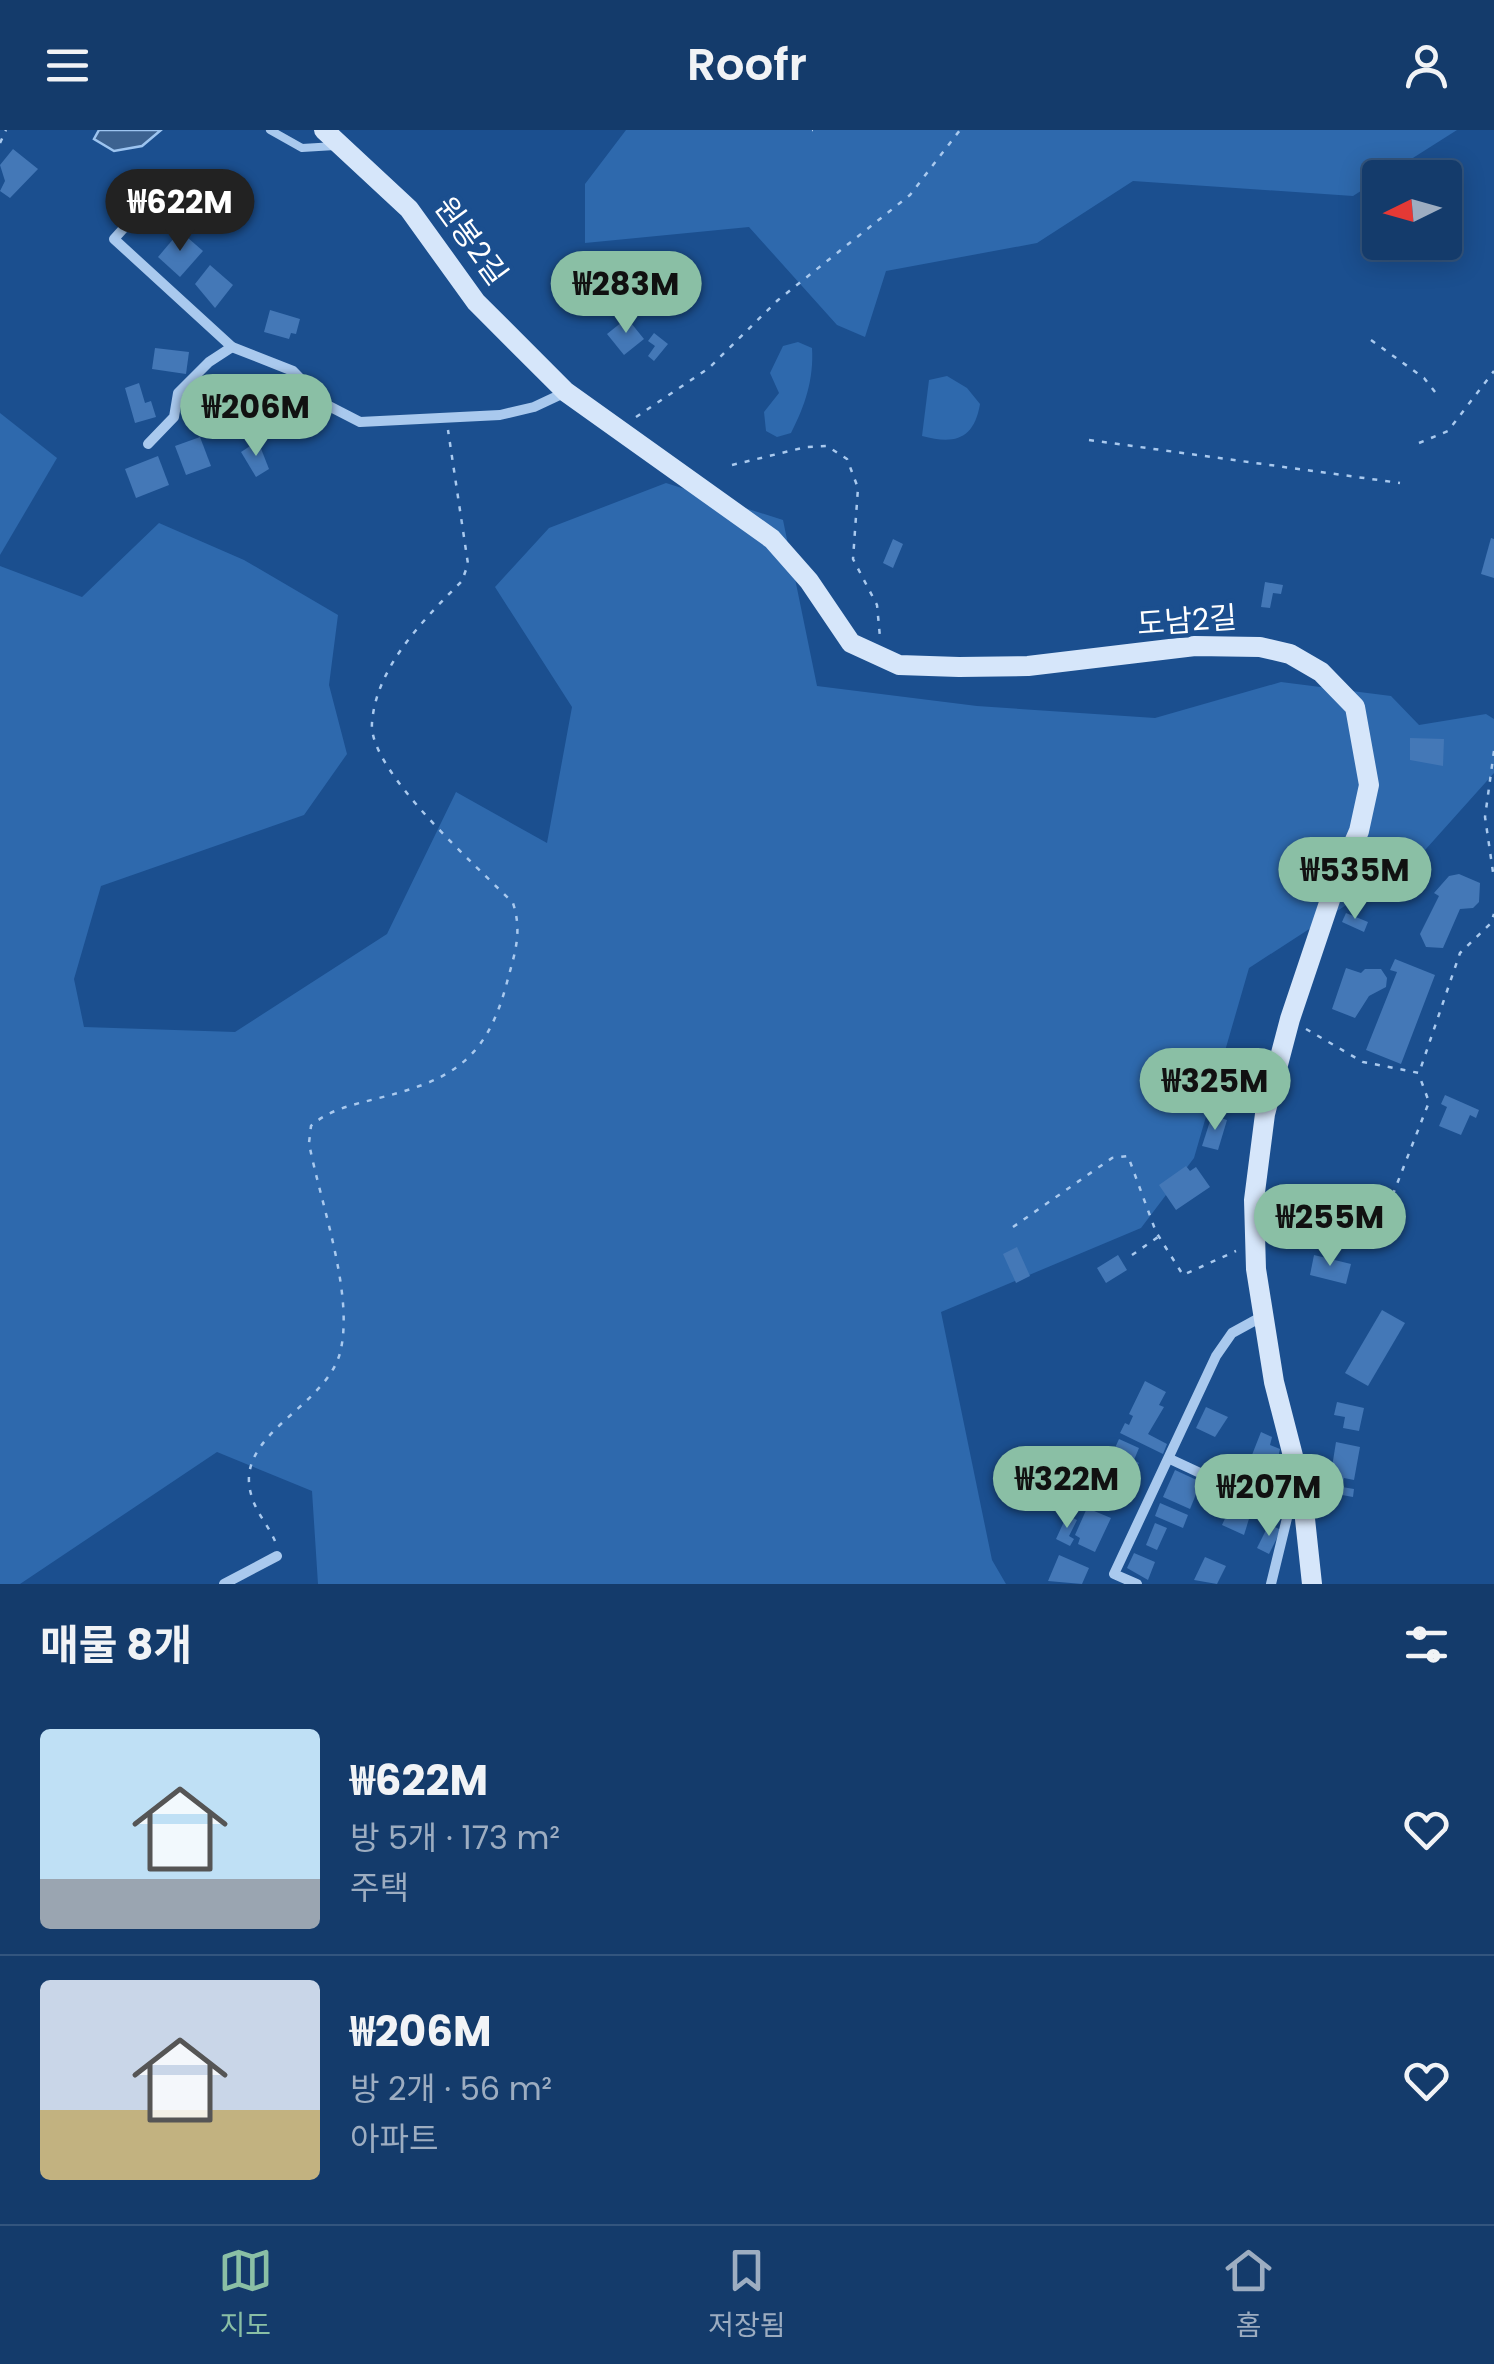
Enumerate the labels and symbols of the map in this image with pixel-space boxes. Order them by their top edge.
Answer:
north arrow [1362,160,1462,260]
pin: ₩622M [110,169,250,254]
street label: 원봉2길 [425,188,518,294]
pin: ₩283M [556,251,696,336]
pin: ₩206M [186,374,326,459]
street label: 도남2길 [1136,596,1238,645]
pin: ₩535M [1285,837,1425,922]
pin: ₩325M [1145,1048,1285,1133]
pin: ₩255M [1260,1184,1400,1269]
pin: ₩322M [997,1446,1137,1531]
pin: ₩207M [1199,1454,1339,1539]

